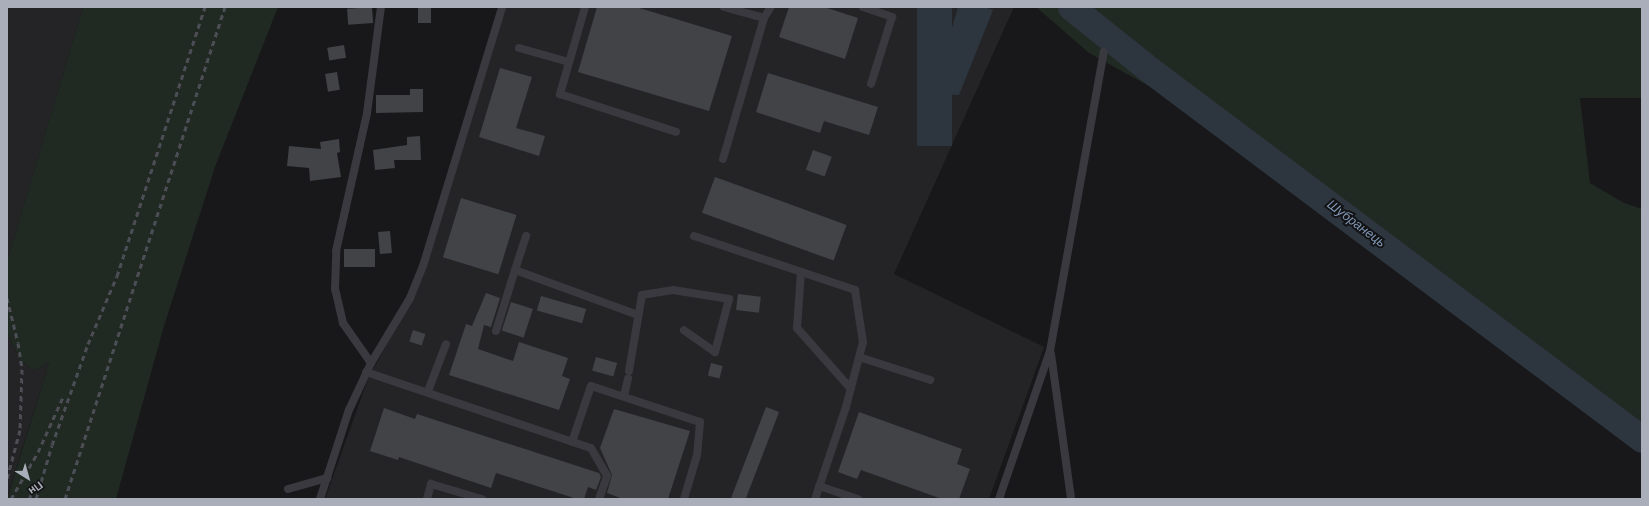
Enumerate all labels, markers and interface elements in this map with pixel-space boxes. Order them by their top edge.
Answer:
water label: Шубранець [1324,197,1388,251]
north arrow [8,458,48,498]
text: Пн [26,478,45,498]

